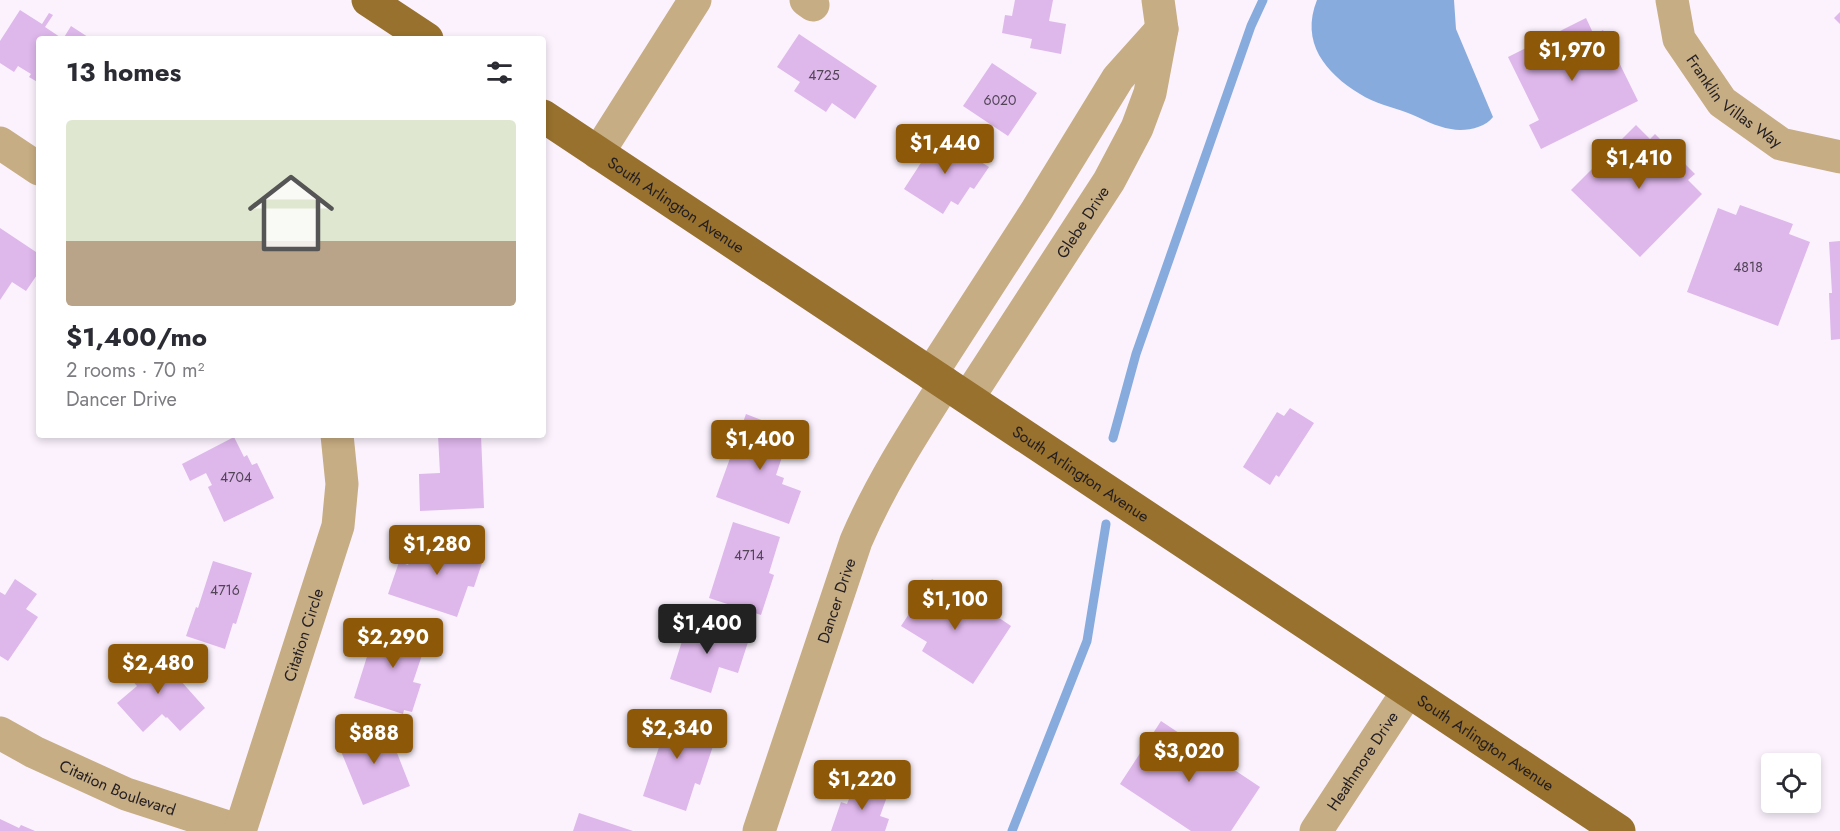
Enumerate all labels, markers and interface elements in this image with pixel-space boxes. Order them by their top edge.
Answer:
pin: $1,970 [1523,31,1621,82]
text: $1,970 [1538,36,1606,65]
street label: Franklin Villas Way [1681,50,1788,154]
text: 13 homes [66,53,181,91]
icon: filters [483,56,516,89]
house number: 4725 [808,65,840,85]
house number: 6020 [984,90,1016,110]
pin: $1,440 [896,124,994,175]
text: $1,440 [910,129,980,158]
pin: $1,410 [1590,139,1688,190]
text: $1,410 [1606,144,1672,173]
street label: South Arlington Avenue [603,151,749,259]
icon: home [237,159,345,267]
street label: Glebe Drive [1051,181,1115,263]
house number: 4818 [1733,257,1763,277]
text: $1,400/mo [66,318,207,356]
text: 2 rooms · 70 m² [66,356,204,385]
text: Dancer Drive [66,385,177,414]
pin: $1,400 [711,420,809,471]
street label: South Arlington Avenue [1008,420,1154,528]
text: $1,400 [725,425,795,454]
house number: 4704 [220,467,252,487]
pin: $1,280 [388,525,486,576]
text: $1,280 [403,530,471,559]
house number: 4714 [734,545,764,565]
street label: Dancer Drive [812,555,862,646]
house number: 4716 [210,580,240,600]
pin: $1,100 [906,580,1004,631]
street label: Citation Circle [278,585,329,685]
text: $1,100 [922,585,988,614]
pin: $1,400 [658,604,756,655]
text: $1,400 [672,609,742,638]
pin: $2,290 [344,618,442,669]
text: $2,290 [357,623,429,652]
pin: $2,480 [109,644,207,695]
text: $2,480 [122,649,194,678]
street label: South Arlington Avenue [1412,689,1559,797]
street label: Heathmore Drive [1321,707,1404,815]
pin: $2,340 [628,709,726,760]
pin: $888 [338,714,410,765]
text: $2,340 [641,714,713,743]
text: $888 [349,719,399,748]
pin: $3,020 [1140,732,1238,783]
text: $3,020 [1154,737,1224,766]
map controls [1761,753,1821,813]
button: locate [1761,753,1821,813]
street label: Citation Boulevard [56,754,179,821]
pin: $1,220 [813,760,911,811]
text: $1,220 [828,765,896,794]

